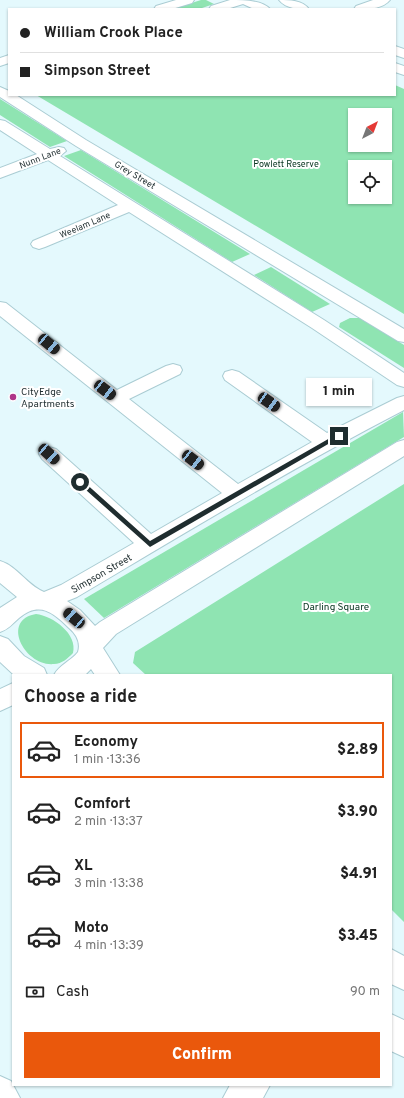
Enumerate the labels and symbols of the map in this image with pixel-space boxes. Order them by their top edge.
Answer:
north arrow [348,108,392,152]
street label: Nunn Lane [18,145,63,171]
street label: Grey Street [112,159,157,192]
park label: Powlett Reserve [253,159,319,170]
street label: Weelam Lane [58,210,112,241]
car [36,332,62,356]
car [92,378,118,402]
callout: 1 min [306,378,372,406]
place label: CityEdge Apartments [21,386,75,411]
car [256,390,282,414]
marker: CityEdge Apartments [8,392,18,402]
route end [330,427,348,445]
car [36,442,62,466]
car [180,448,206,472]
route start [71,473,89,491]
street label: Simpson Street [69,551,135,597]
park label: Darling Square [303,601,369,614]
car [61,606,87,630]

